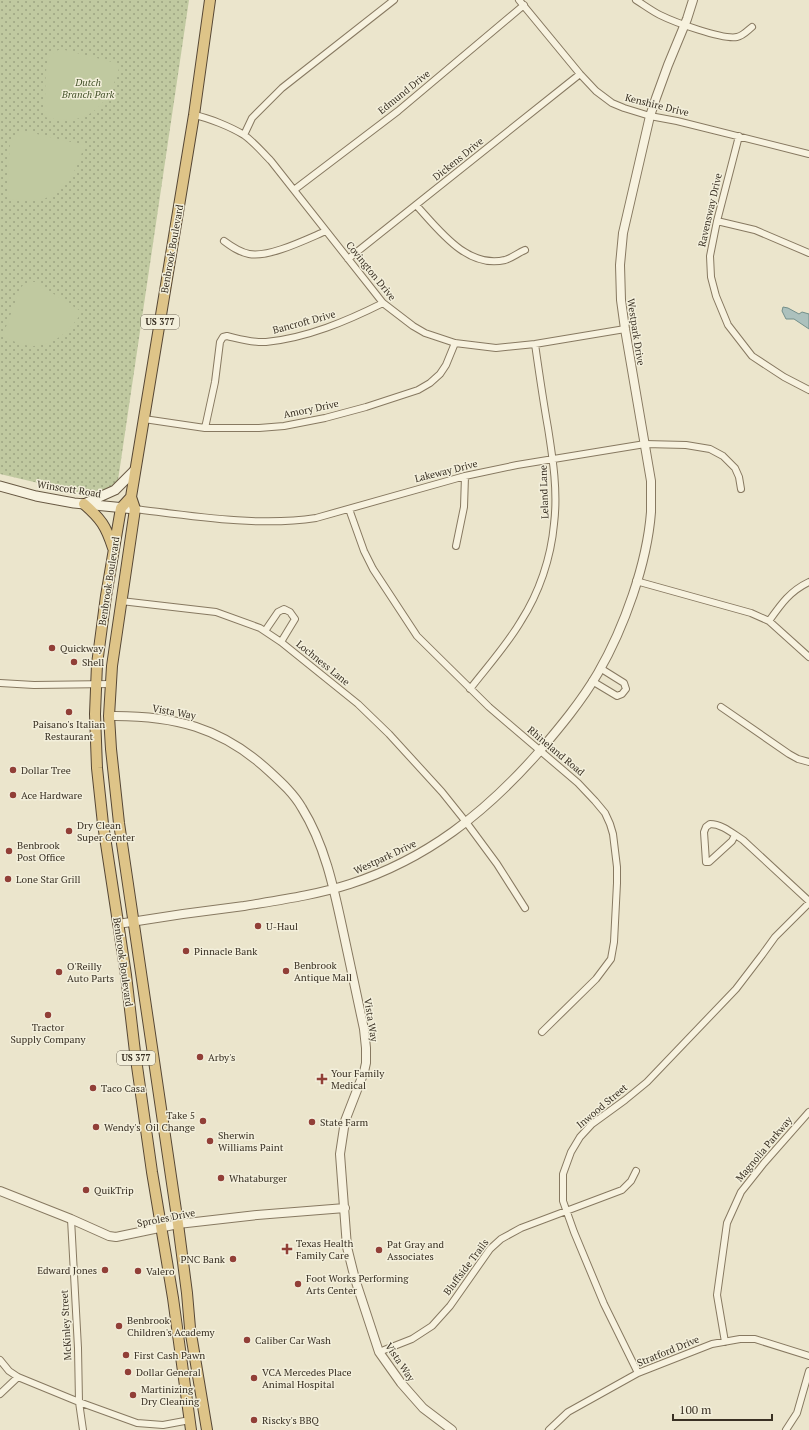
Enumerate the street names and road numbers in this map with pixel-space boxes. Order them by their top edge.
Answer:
street label: Edmund Drive [375,67,433,117]
street label: Kenshire Drive [624,91,690,119]
street label: Dickens Drive [430,135,486,183]
street label: Ravensway Drive [695,172,725,248]
street label: Benbrook Boulevard [158,203,186,294]
street label: Covington Drive [343,239,399,303]
street label: Westpark Drive [624,298,648,366]
street label: Bancroft Drive [271,307,337,337]
road number: US 377 [141,315,179,329]
street label: Amory Drive [282,397,340,421]
street label: Lakeway Drive [413,457,479,485]
street label: Leland Lane [537,465,551,519]
street label: Winscott Road [36,478,102,501]
street label: Benbrook Boulevard [96,535,123,626]
street label: Lochness Lane [294,637,352,689]
street label: Vista Way [151,702,198,722]
street label: Rhineland Road [525,723,588,779]
street label: Westpark Drive [352,837,418,877]
street label: Benbrook Boulevard [110,917,136,1008]
street label: Vista Way [361,997,381,1044]
road number: US 377 [117,1051,155,1065]
street label: Inwood Street [574,1081,630,1131]
street label: Magnolia Parkway [733,1113,796,1184]
street label: Sproles Drive [136,1206,196,1230]
street label: Bluffside Trails [441,1236,491,1298]
street label: McKinley Street [58,1289,74,1361]
street label: Stratford Drive [635,1333,701,1369]
street label: Vista Way [382,1340,418,1385]

